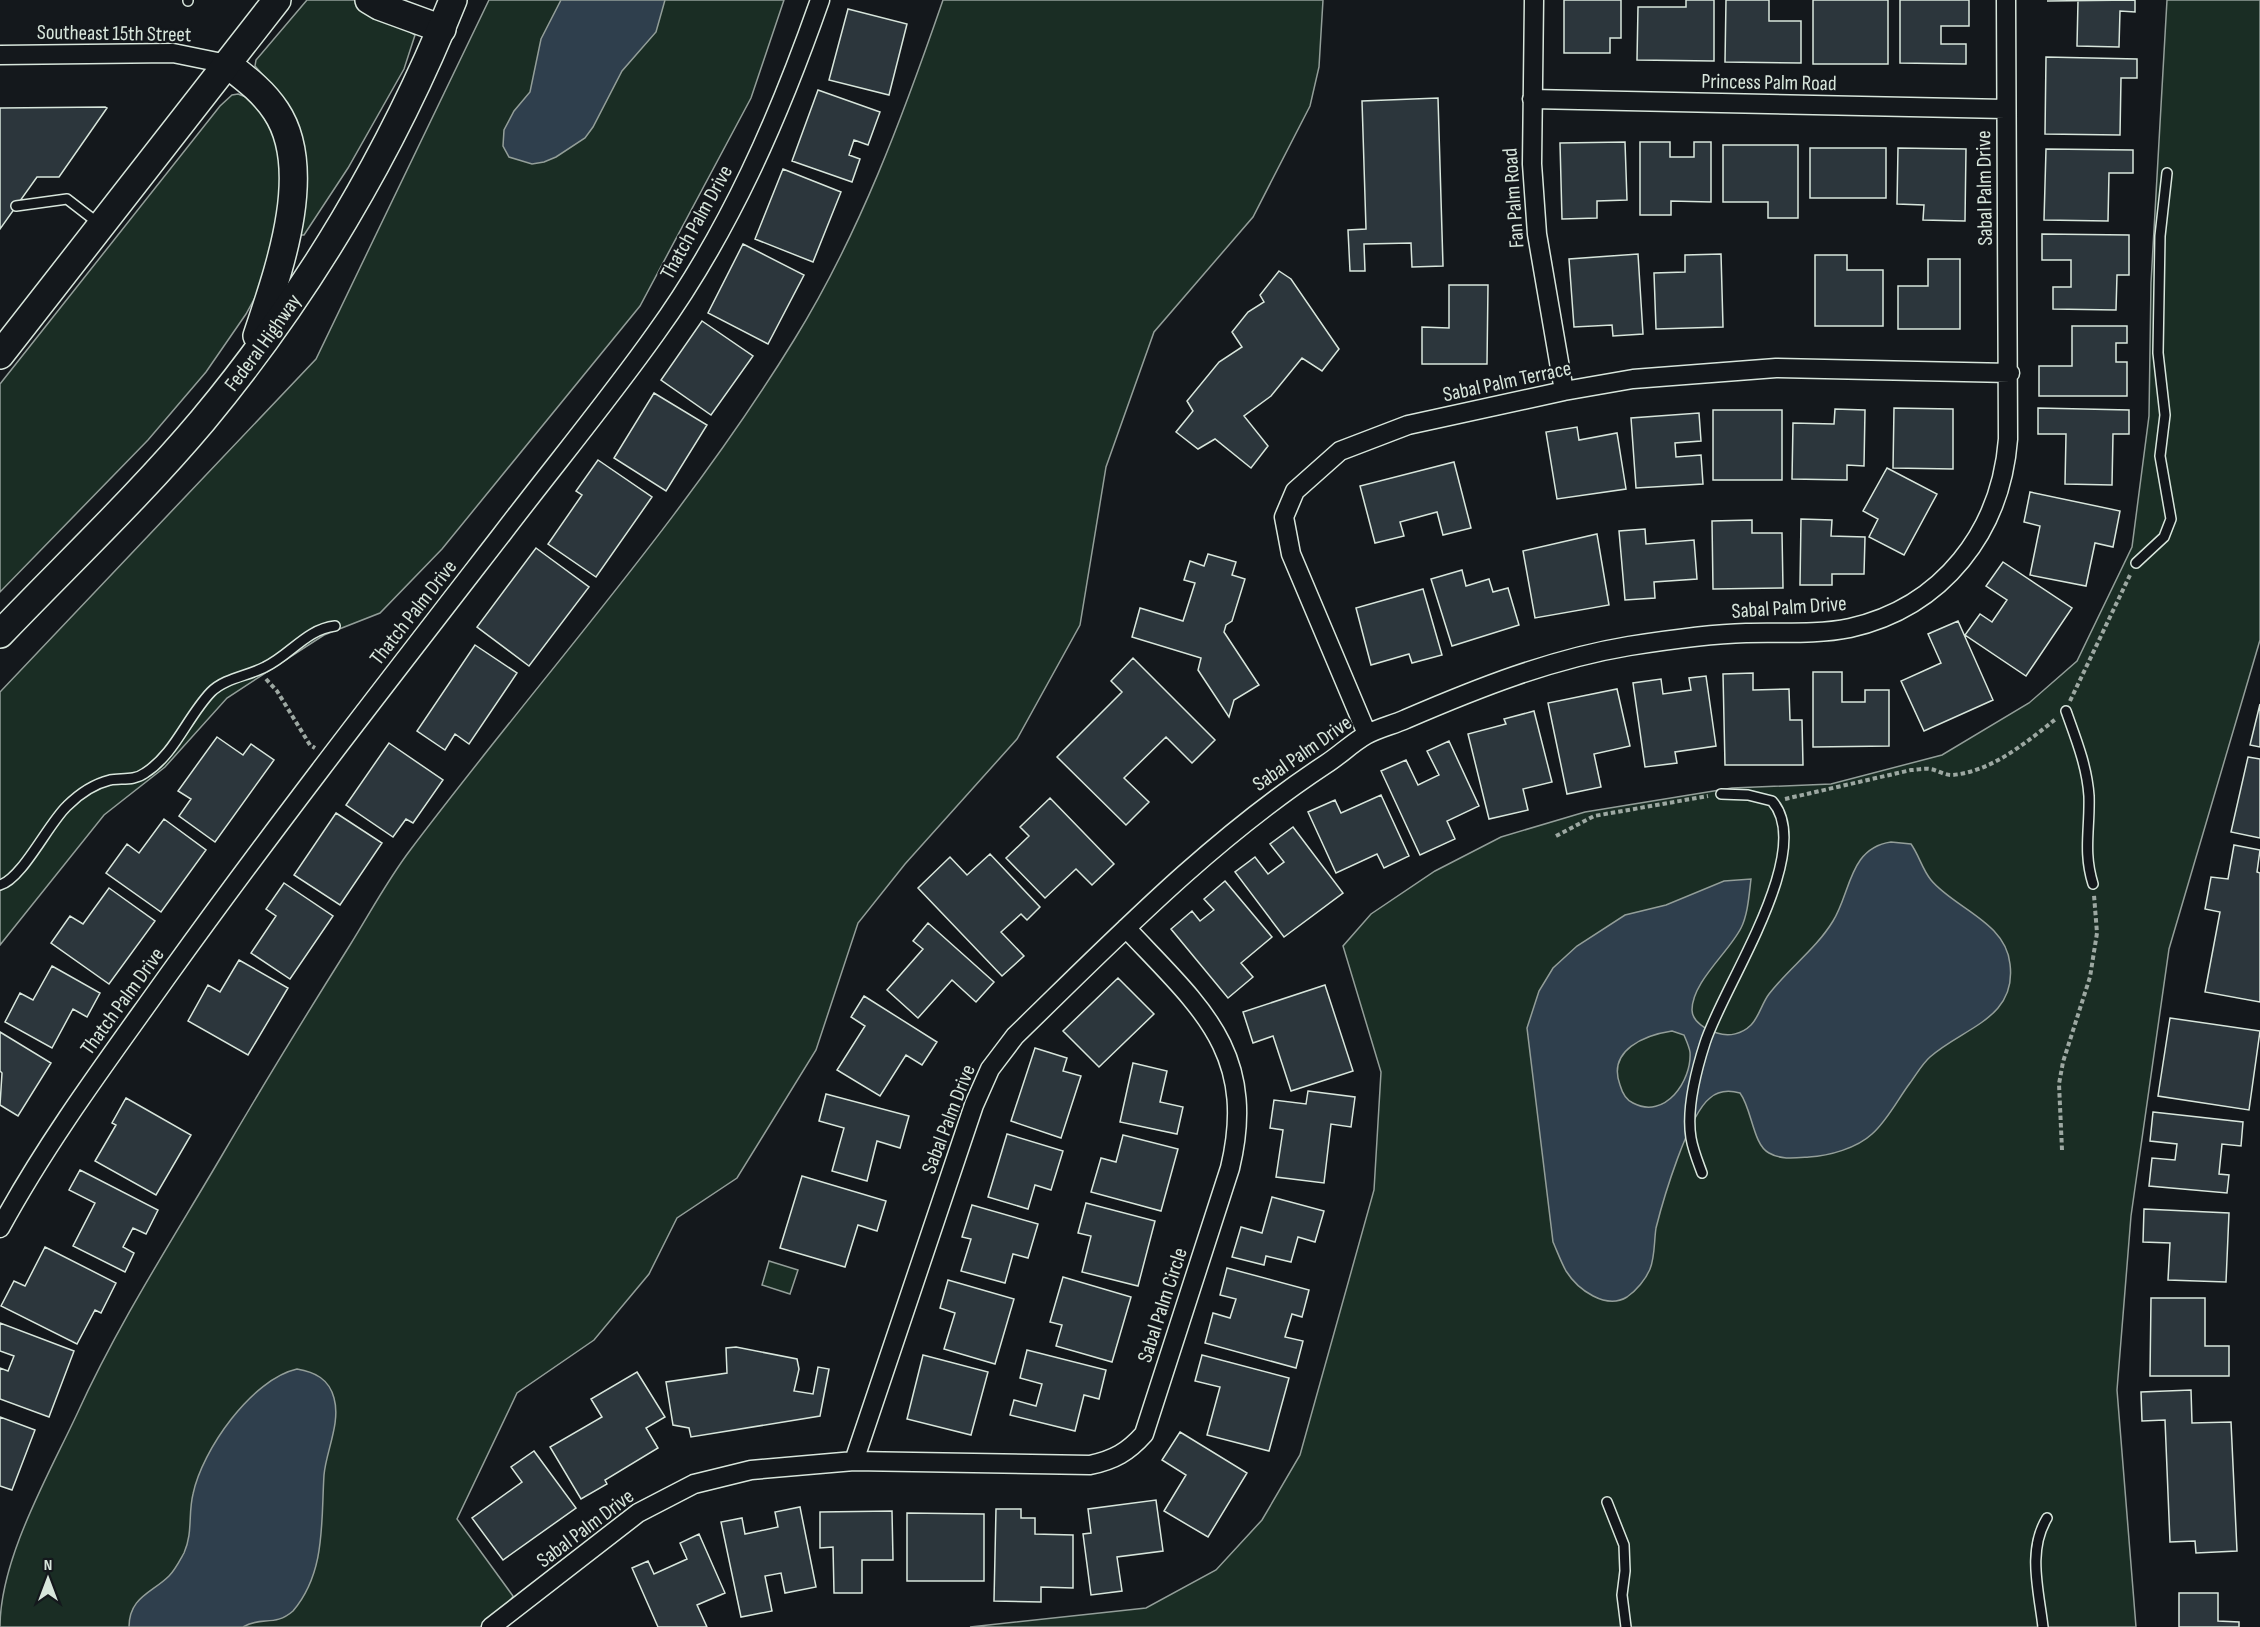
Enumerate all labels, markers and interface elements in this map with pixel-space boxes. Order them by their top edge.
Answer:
street label: Southeast 15th Street [37,20,191,47]
street label: Princess Palm Road [1701,69,1837,96]
street label: Sabal Palm Drive [1971,130,1998,246]
street label: Fan Palm Road [1498,147,1529,249]
street label: Thatch Palm Drive [655,161,738,284]
street label: Federal Highway [219,289,307,396]
street label: Sabal Palm Terrace [1441,356,1574,407]
street label: Thatch Palm Drive [365,555,462,670]
street label: Sabal Palm Drive [1731,591,1847,624]
street label: Sabal Palm Drive [1248,710,1357,797]
street label: Thatch Palm Drive [75,943,170,1060]
street label: Sabal Palm Drive [916,1061,981,1177]
street label: Sabal Palm Circle [1132,1245,1193,1366]
street label: Sabal Palm Drive [532,1484,639,1573]
north arrow [18,1549,78,1609]
text: N [44,1556,52,1575]

